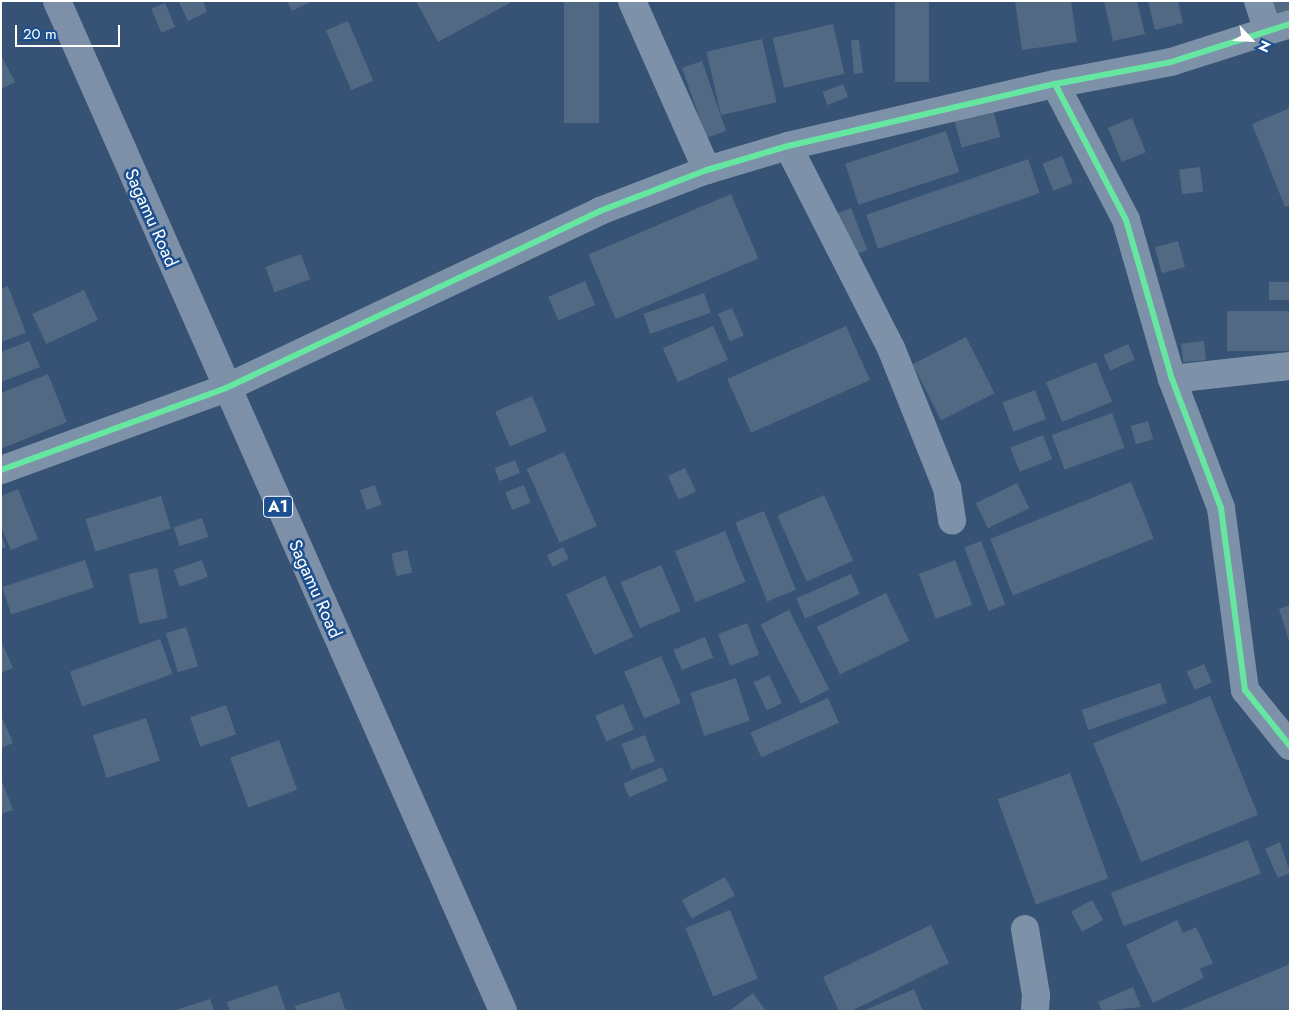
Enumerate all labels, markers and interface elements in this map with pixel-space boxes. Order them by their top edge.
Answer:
scale bar [18,15,122,47]
north arrow [1226,15,1276,65]
text: 20 m [23,23,57,45]
text: N [1253,37,1276,56]
street label: Sagamu Road [120,166,182,270]
road number: A1 [263,494,293,520]
street label: Sagamu Road [284,537,346,641]

